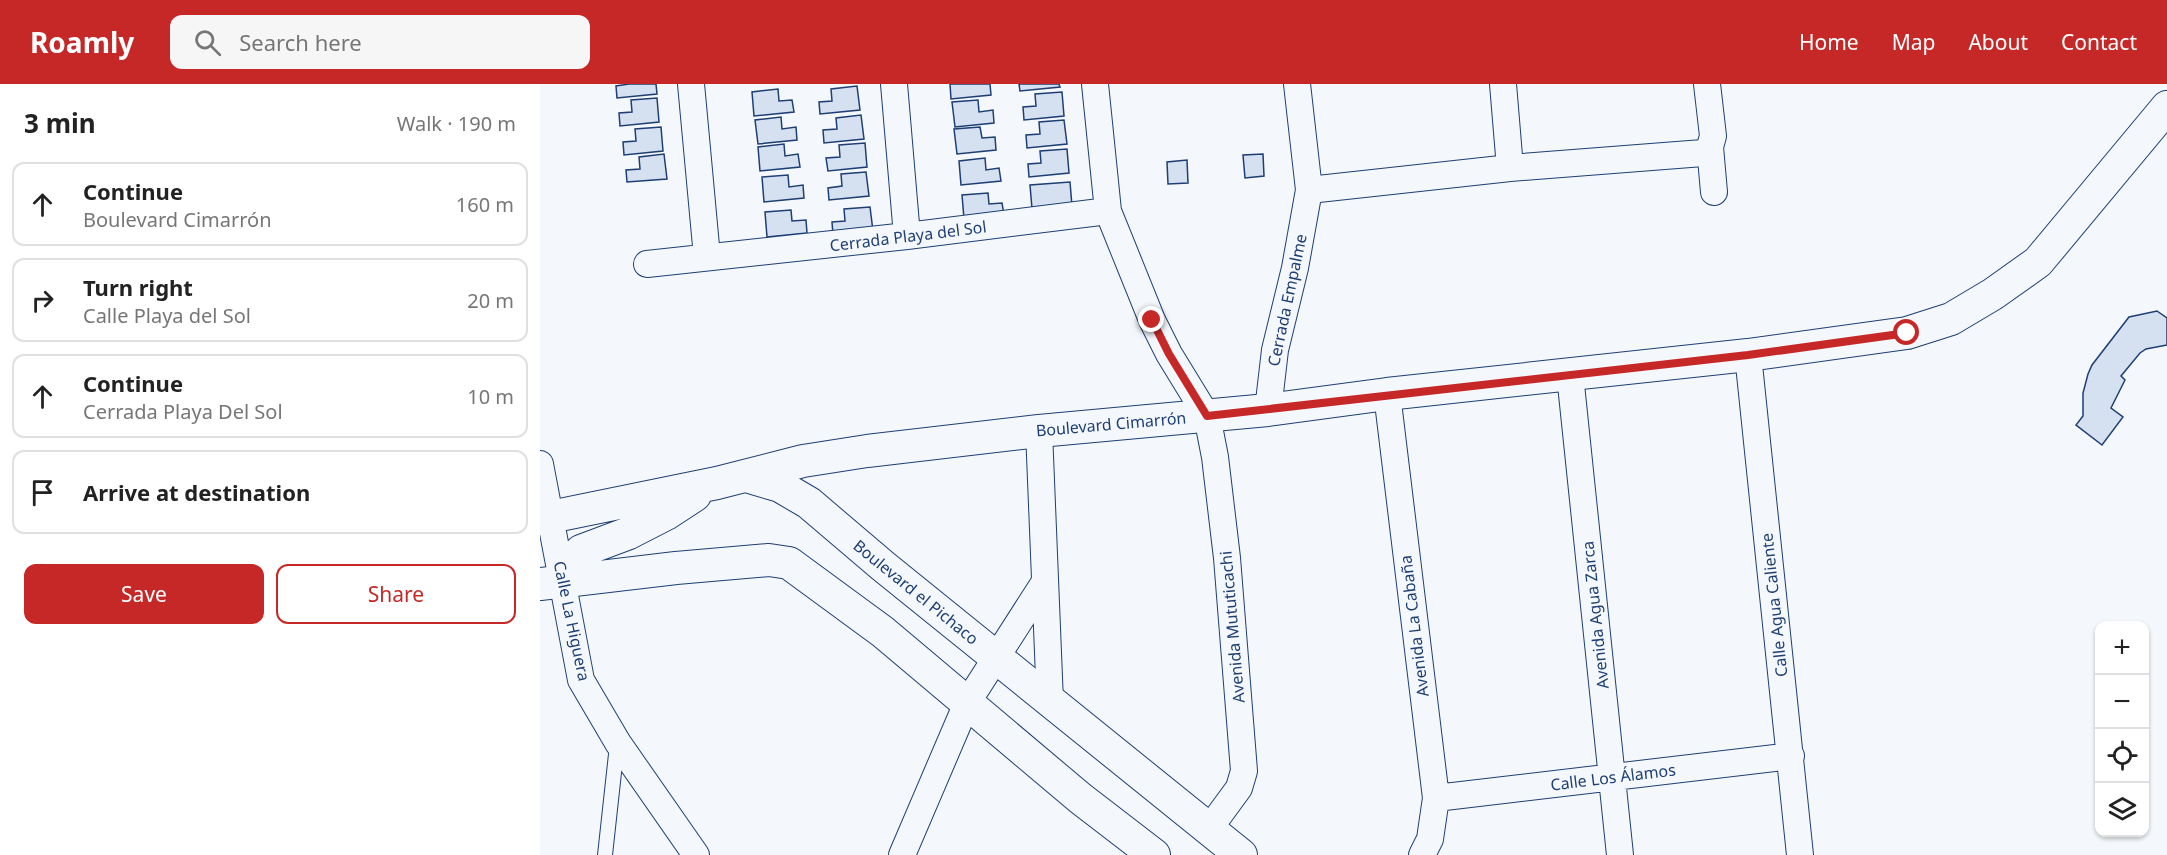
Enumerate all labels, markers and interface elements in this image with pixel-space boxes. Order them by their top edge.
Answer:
search box [170,15,590,69]
text: Roamly [30,23,134,61]
icon: search [191,26,224,59]
text: Search here [239,27,362,57]
text: Home [1799,28,1859,56]
text: Map [1892,28,1935,56]
text: About [1968,28,2028,56]
text: Contact [2061,28,2137,56]
text: 3 min [24,105,96,141]
text: Walk · 190 m [397,110,516,137]
text: Continue [83,176,183,206]
icon: ahead [26,188,59,221]
text: 160 m [456,191,514,218]
text: Boulevard Cimarrón [83,206,272,233]
street label: Cerrada Playa del Sol [828,215,988,257]
street label: Cerrada Empalme [1262,232,1312,368]
text: Turn right [83,272,193,302]
icon: right [26,284,59,317]
text: 20 m [467,287,514,314]
text: Calle Playa del Sol [83,302,251,329]
route end [1138,306,1164,332]
route start [1893,319,1919,345]
text: Continue [83,368,183,398]
icon: ahead [26,380,59,413]
text: 10 m [467,383,514,410]
text: Cerrada Playa Del Sol [83,398,283,425]
street label: Boulevard Cimarrón [1035,406,1187,442]
icon: arrive [26,476,59,509]
text: Arrive at destination [83,477,310,507]
street label: Calle Agua Caliente [1755,532,1793,678]
street label: Boulevard el Pichaco [849,535,983,649]
street label: Avenida Agua Zarca [1576,540,1614,690]
street label: Avenida Mututicachi [1214,550,1250,704]
street label: Avenida La Cabaña [1394,554,1434,698]
street label: Calle La Higuera [549,559,595,683]
button: Save [24,564,264,624]
button: Share [276,564,516,624]
map controls [2095,621,2149,837]
button: + [2095,621,2149,675]
button: − [2095,675,2149,729]
button: locate [2095,729,2149,783]
street label: Calle Los Álamos [1549,758,1677,796]
button: layers [2095,783,2149,837]

